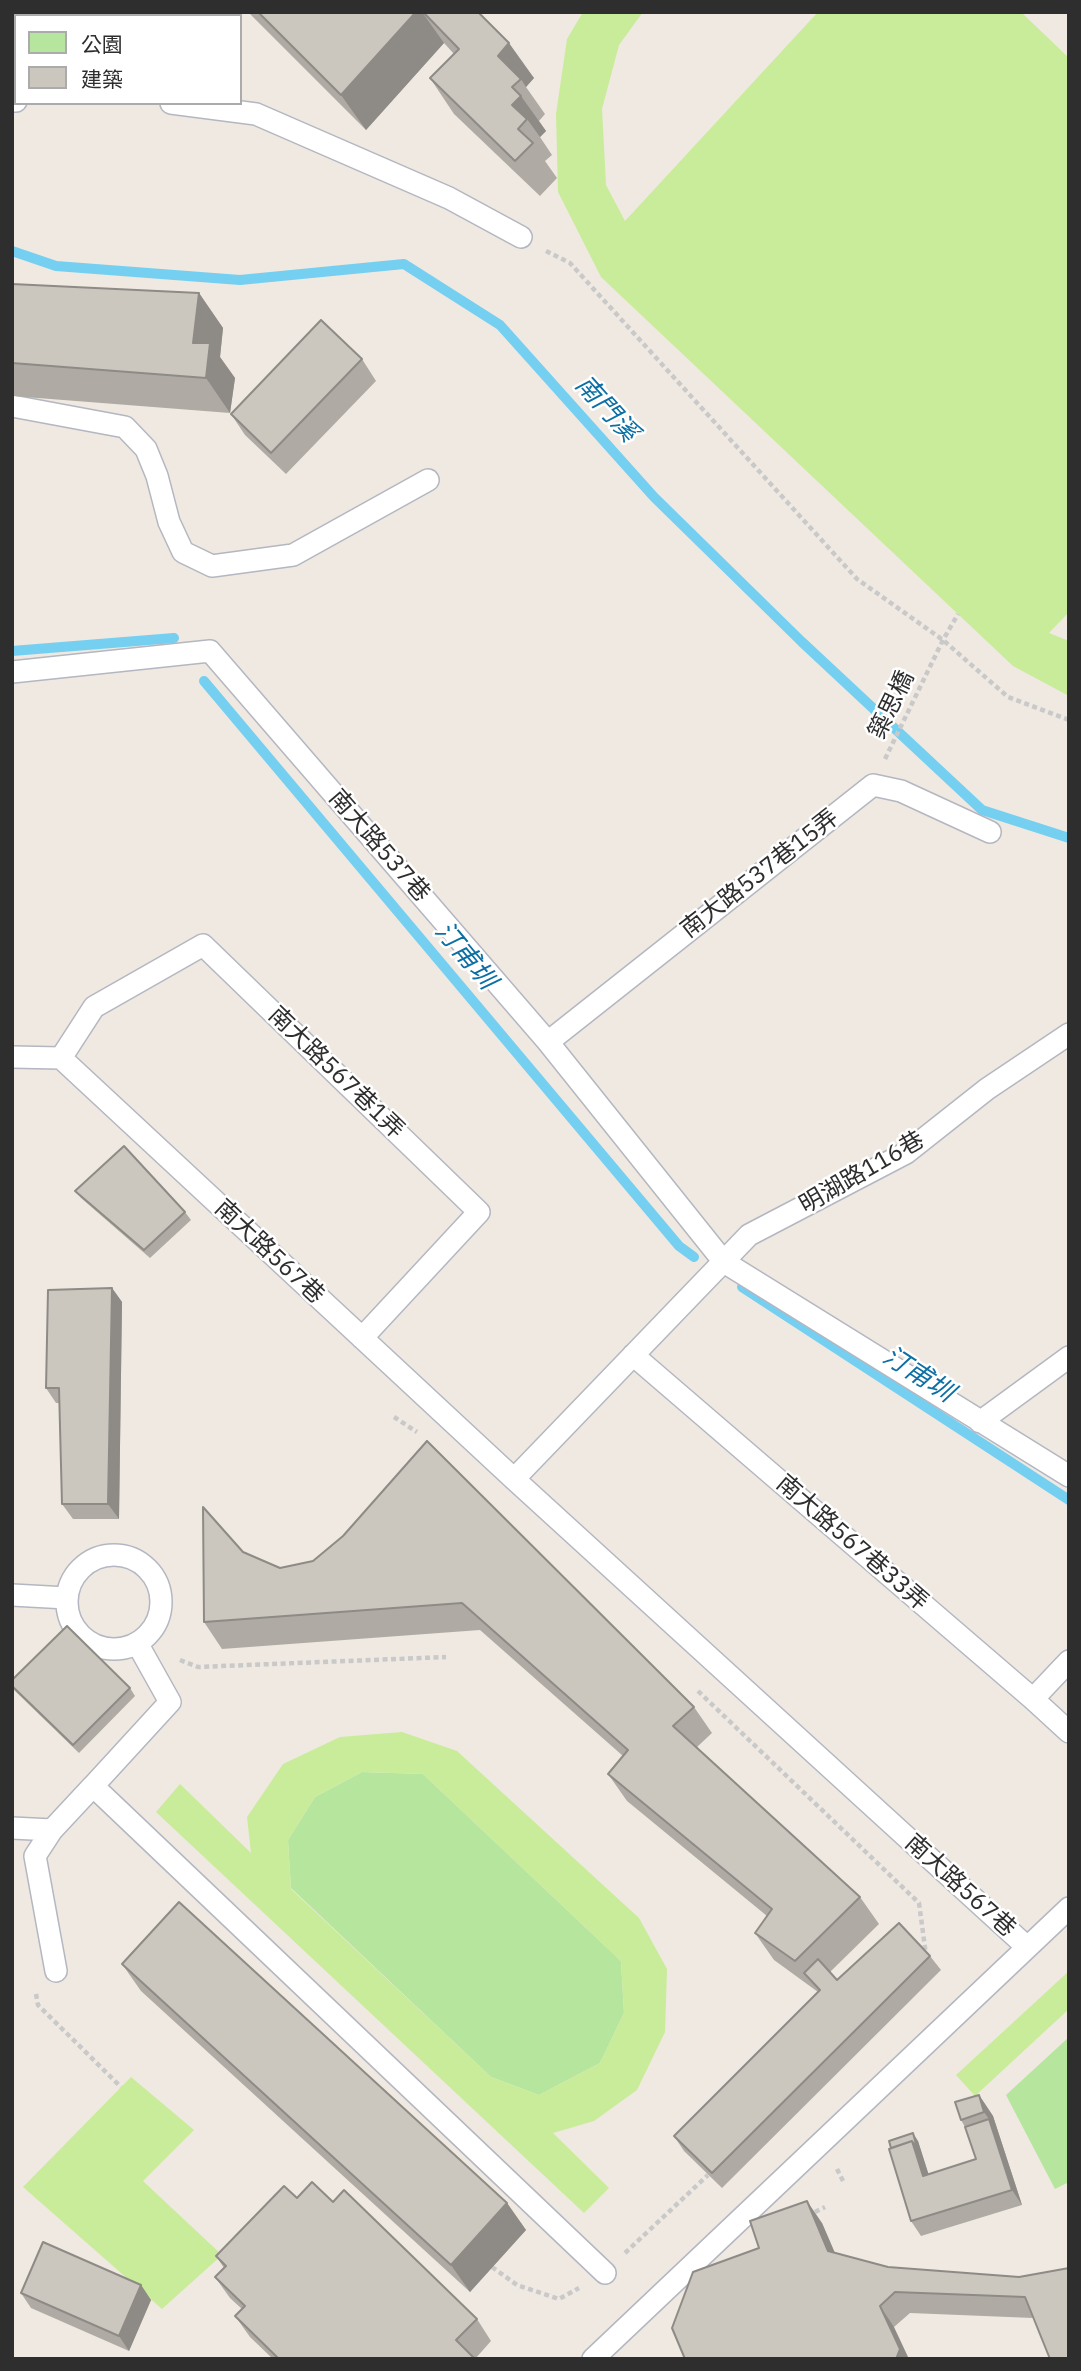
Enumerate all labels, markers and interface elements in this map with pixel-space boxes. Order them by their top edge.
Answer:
legend [14,14,242,105]
text: 公園 [81,30,123,58]
text: 建築 [81,65,123,93]
water label: 南門溪 [568,370,644,448]
street label: 築思橋 [863,666,921,744]
street label: 南大路537巷 [322,784,436,908]
street label: 南大路537巷15弄 [675,804,845,944]
water label: 汀甫圳 [428,916,502,996]
street label: 南大路567巷1弄 [262,1001,410,1145]
street label: 明湖路116巷 [795,1126,929,1220]
street label: 南大路567巷 [208,1194,330,1310]
water label: 汀甫圳 [877,1341,959,1409]
street label: 南大路567巷33弄 [770,1469,934,1617]
street label: 南大路567巷 [899,1829,1021,1943]

